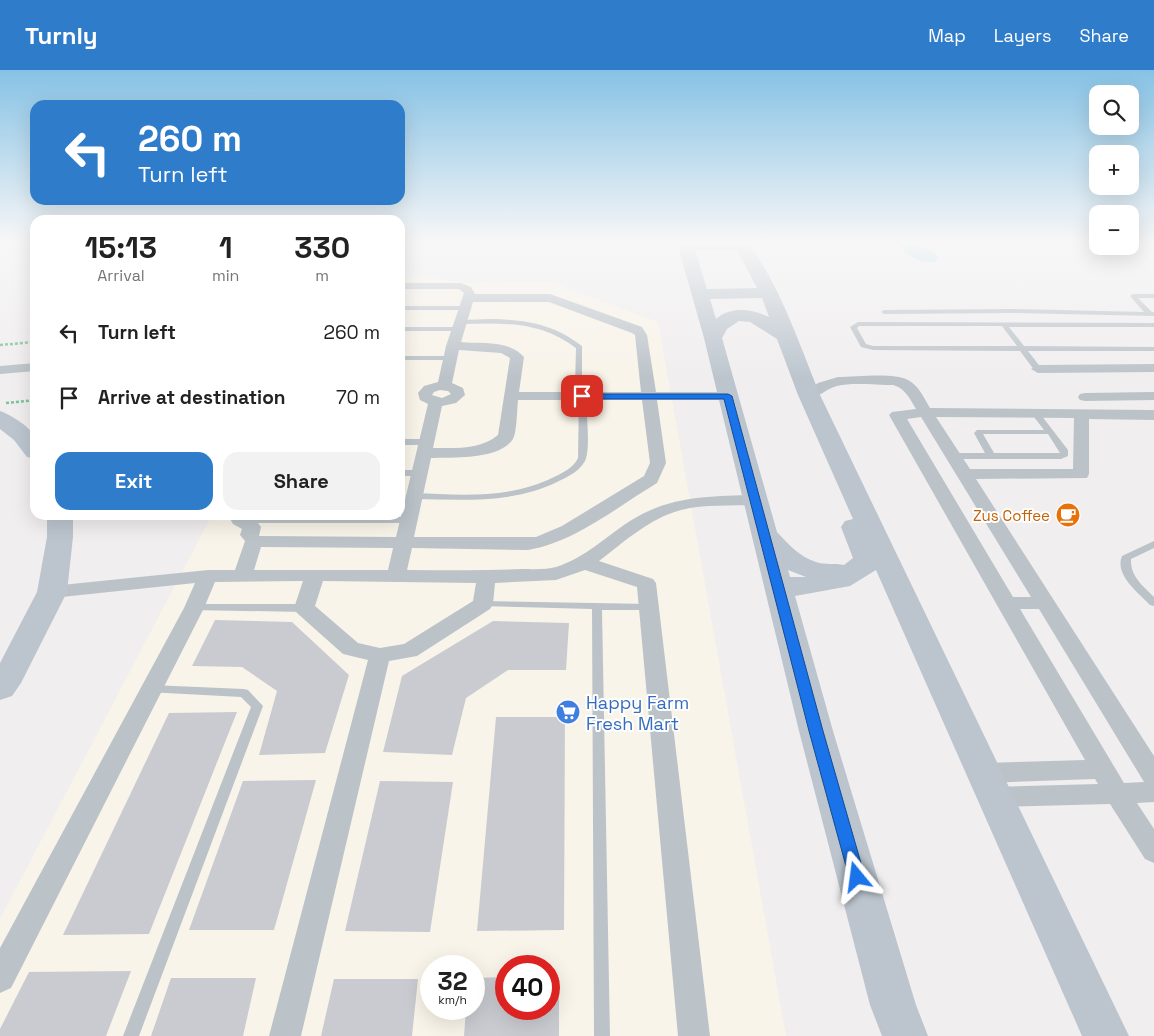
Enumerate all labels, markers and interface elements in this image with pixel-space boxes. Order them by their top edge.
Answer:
text: Turnly [25,20,98,51]
text: Map [928,24,966,47]
text: Layers [994,24,1051,47]
text: Share [1079,24,1129,47]
map controls [1089,85,1139,255]
button: search [1089,85,1139,135]
text: 260 m [138,117,242,161]
icon: left [55,120,120,185]
button: + [1089,145,1139,195]
text: Turn left [138,160,228,188]
button: − [1089,205,1139,255]
text: 15:13 [85,228,157,267]
text: 1 [219,228,232,267]
text: 330 [294,228,350,267]
text: Arrival [97,265,145,286]
text: min [212,265,239,286]
text: m [315,265,329,286]
icon: left [55,319,83,347]
text: Turn left [98,320,176,345]
text: 260 m [324,320,380,345]
pin [561,375,603,417]
icon: arrive [568,382,596,410]
icon: arrive [55,384,83,412]
text: Arrive at destination [98,385,286,410]
text: 70 m [336,385,380,410]
button: Exit [55,452,213,510]
button: Share [223,452,380,510]
cafe icon: Zus Coffee [1055,502,1081,528]
place label: Zus Coffee [973,506,1050,525]
place label: Happy Farm Fresh Mart [586,691,689,735]
supermarket icon: Happy Farm Fresh Mart [555,699,581,725]
position arrow [830,850,882,902]
speed limit sign: 40 [495,955,560,1020]
text: 32 [437,965,468,997]
text: km/h [438,992,467,1008]

